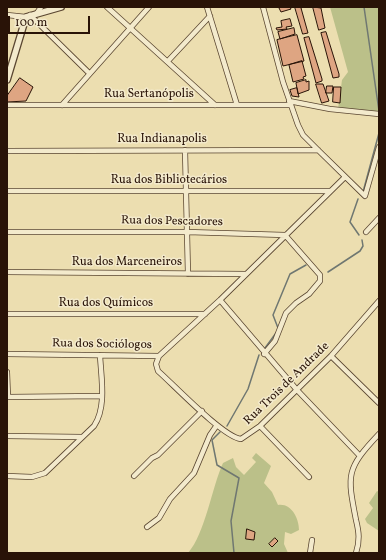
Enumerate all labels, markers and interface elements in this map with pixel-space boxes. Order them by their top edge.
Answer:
scale bar [10,8,92,34]
text: 100 m [15,15,47,31]
street label: Rua Sertanópolis [104,88,194,102]
street label: Rua Indianapolis [117,133,207,147]
street label: Rua dos Bibliotecários [111,174,227,188]
street label: Rua dos Pescadores [121,214,223,230]
street label: Rua dos Marceneiros [72,256,182,270]
street label: Rua dos Químicos [59,297,153,311]
street label: Rua dos Sociólogos [52,337,152,353]
street label: Rua Trois de Andrade [241,340,333,428]

